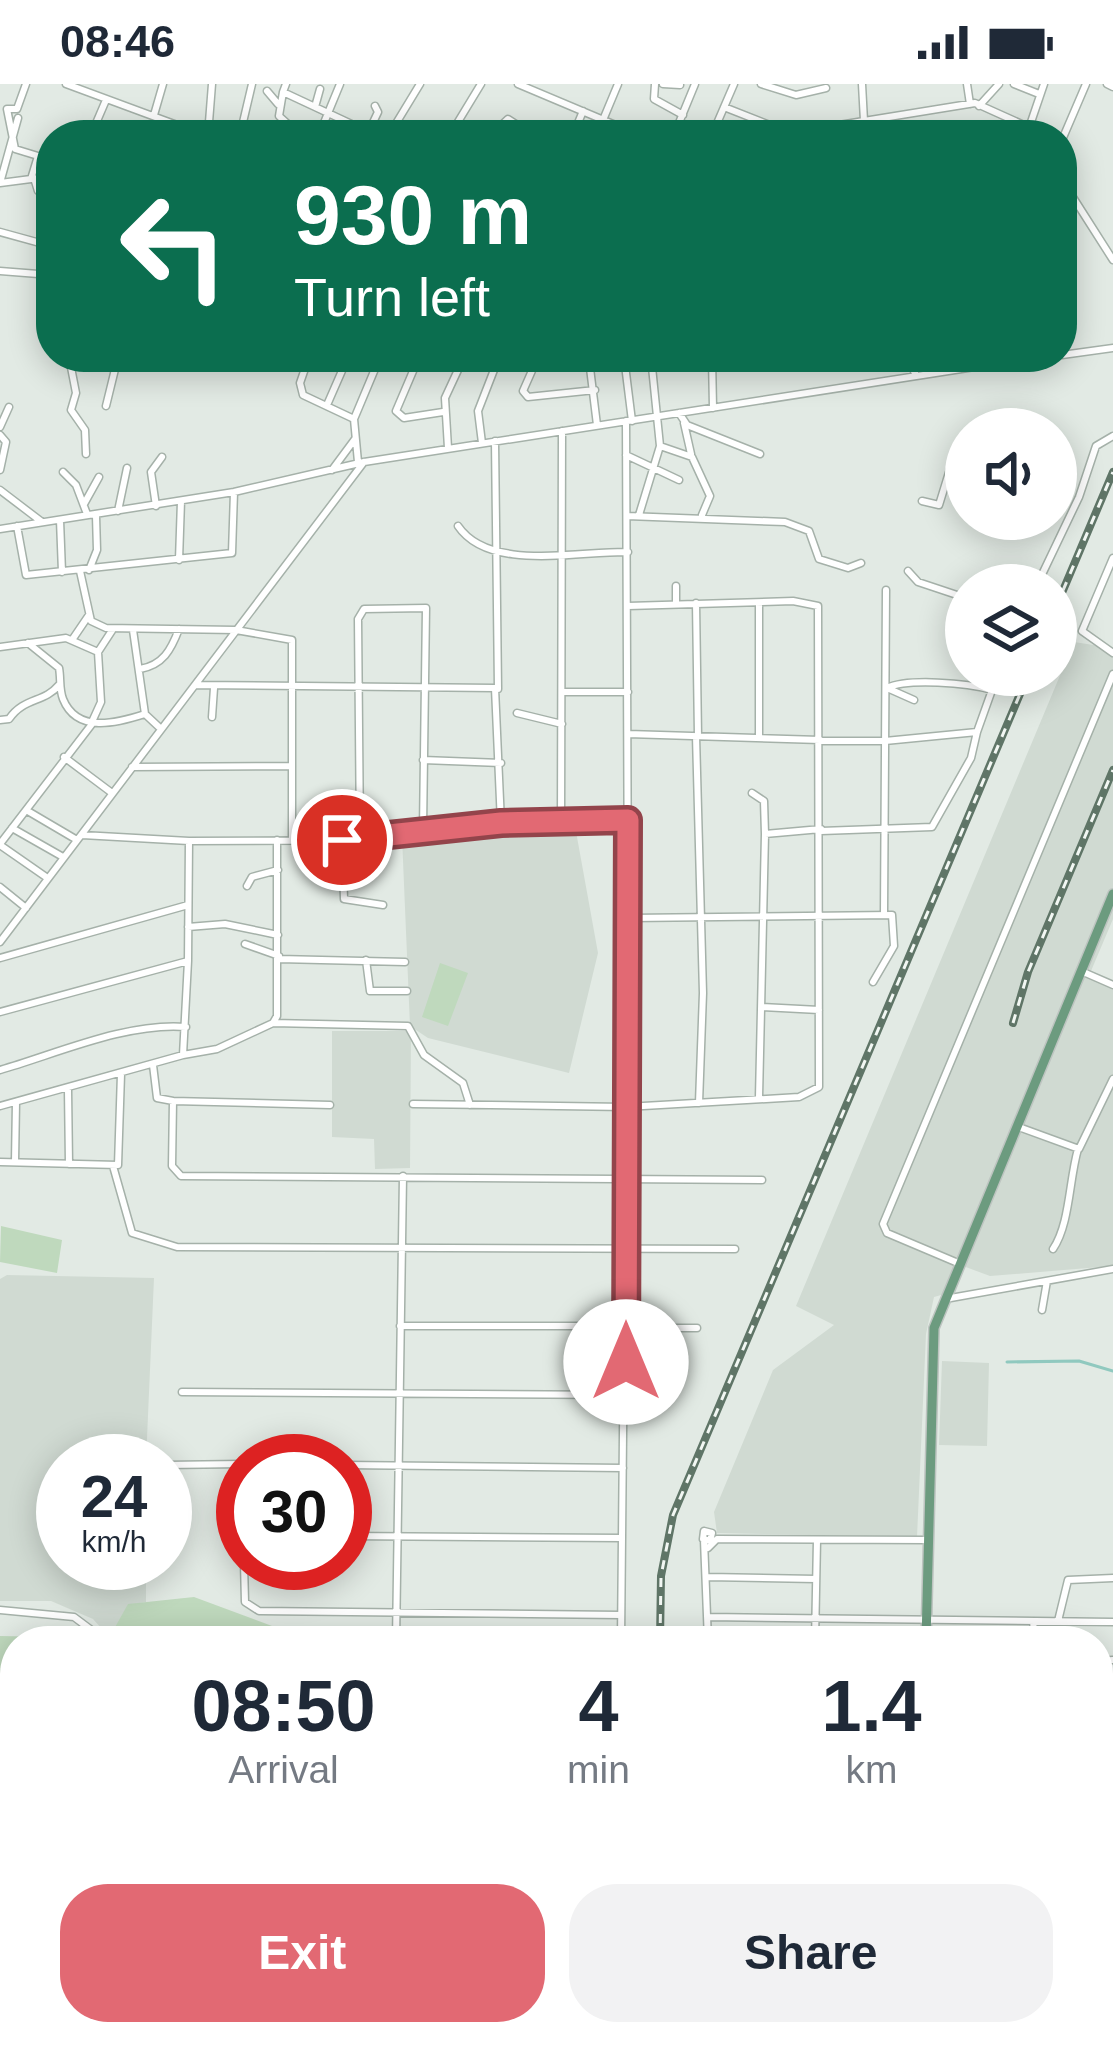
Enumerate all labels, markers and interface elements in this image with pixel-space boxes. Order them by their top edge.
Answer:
text: 08:46 [60,16,175,67]
icon: left [96,168,252,324]
text: 930 m [294,168,532,262]
text: Turn left [294,267,490,327]
map controls [945,408,1077,696]
button: sound [945,408,1077,540]
button: layers [945,564,1077,696]
pin [291,789,393,891]
icon: arrive [309,807,375,873]
position arrow [563,1299,689,1425]
speed limit sign: 30 [216,1434,372,1590]
text: 24 [81,1463,147,1530]
text: km/h [81,1525,147,1558]
text: 08:50 [191,1666,376,1746]
text: 4 [578,1666,619,1746]
text: 1.4 [821,1666,922,1746]
text: Arrival [228,1748,339,1791]
text: min [567,1748,630,1791]
text: km [845,1748,897,1791]
button: Exit [60,1884,545,2022]
button: Share [569,1884,1053,2022]

